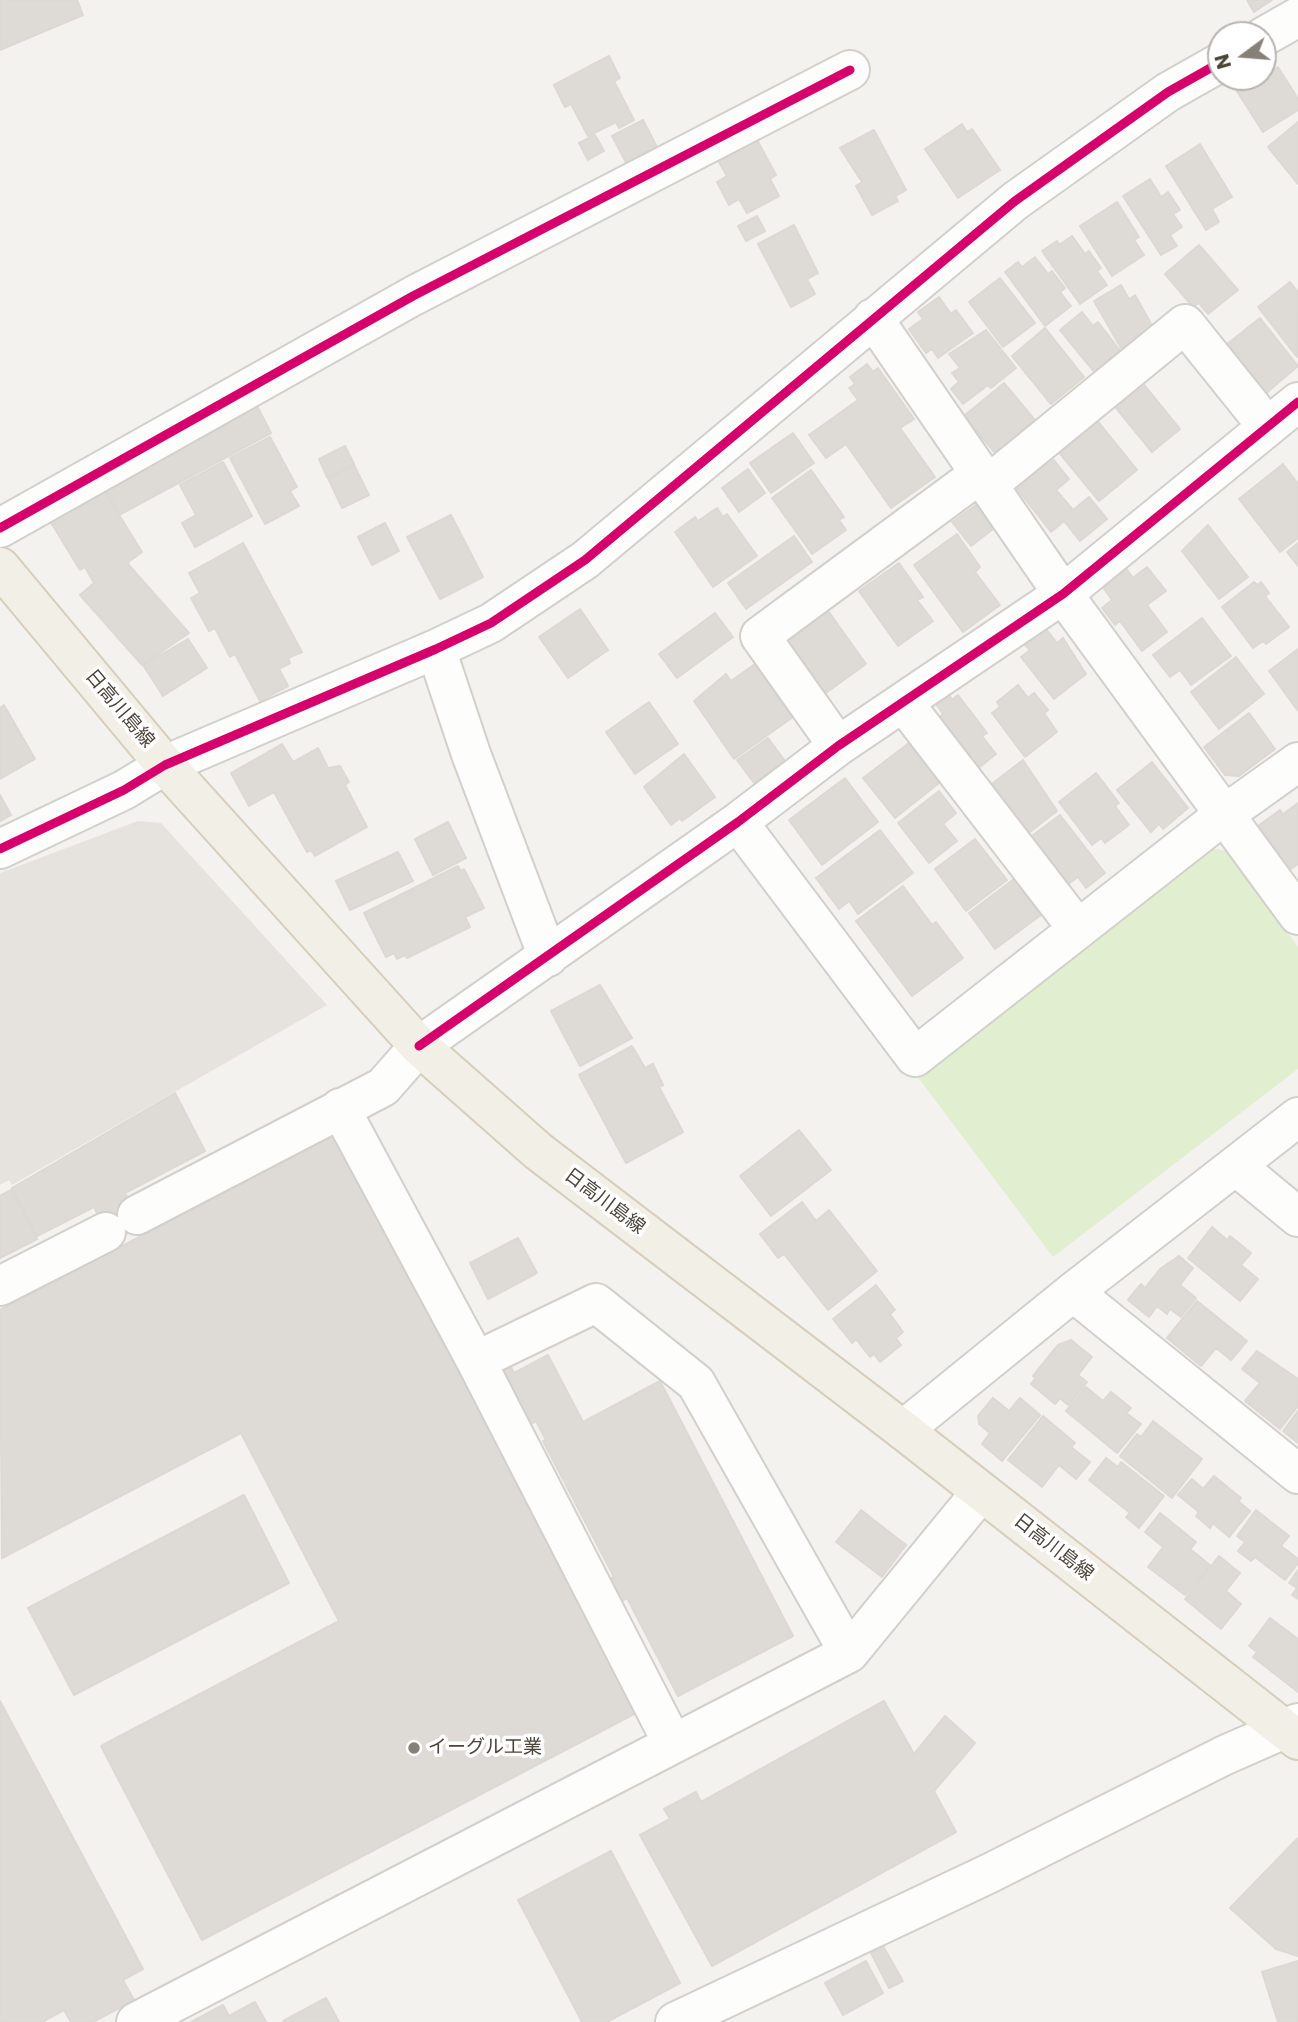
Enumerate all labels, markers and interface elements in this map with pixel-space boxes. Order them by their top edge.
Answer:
north arrow [1207,21,1277,91]
text: N [1208,51,1238,72]
street label: 日高川島線 [80,665,158,753]
street label: 日高川島線 [559,1164,649,1240]
street label: 日高川島線 [1009,1510,1097,1586]
place label: イーグル工業 [428,1737,542,1759]
marker: イーグル工業 [406,1740,422,1756]

